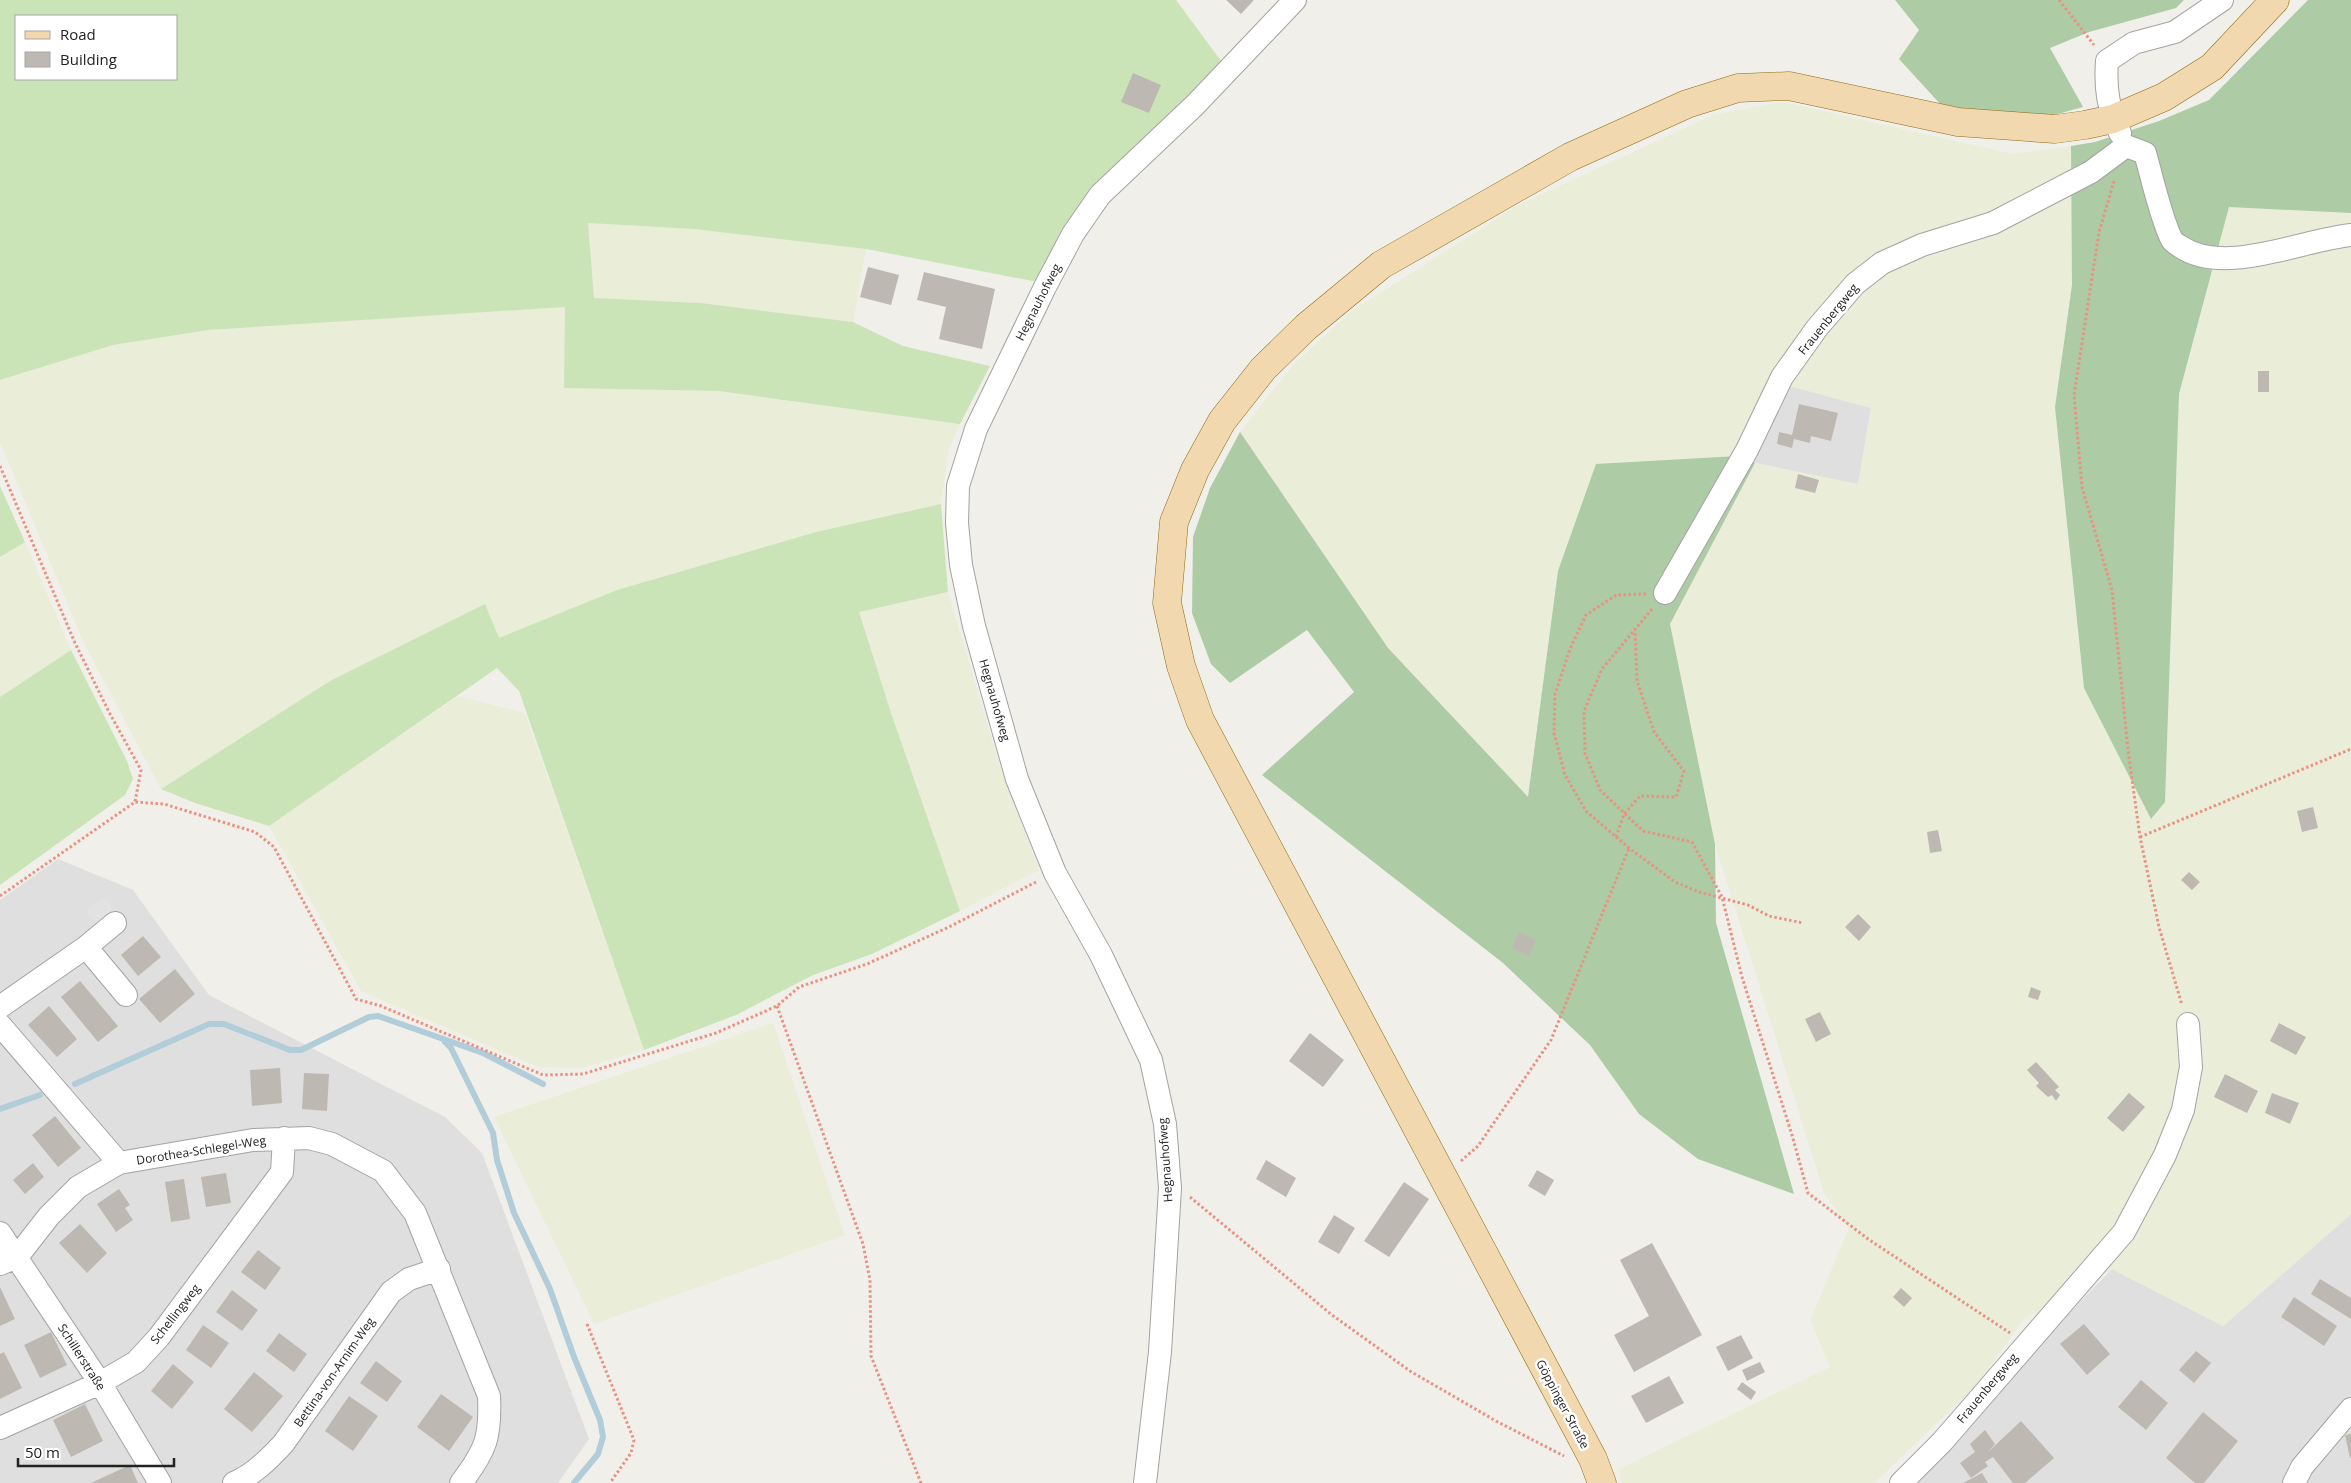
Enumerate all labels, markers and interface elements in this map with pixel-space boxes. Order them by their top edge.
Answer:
legend [15,15,178,80]
text: Road [60,24,96,44]
text: Building [60,49,117,69]
street label: Hegnauhofweg [1011,260,1065,344]
street label: Frauenbergweg [1794,279,1862,358]
street label: Hegnauhofweg [975,657,1015,743]
street label: Hegnauhofweg [1154,1117,1176,1203]
street label: Dorothea-Schlegel-Weg [135,1131,267,1169]
street label: Schellingweg [146,1280,204,1348]
street label: Bettina-von-Arnim-Weg [290,1313,379,1430]
street label: Schillerstraße [54,1320,110,1394]
street label: Frauenbergweg [1952,1349,2022,1427]
street label: Göppinger Straße [1532,1356,1594,1452]
scale bar [18,1436,174,1468]
text: 50 m [25,1442,60,1462]

